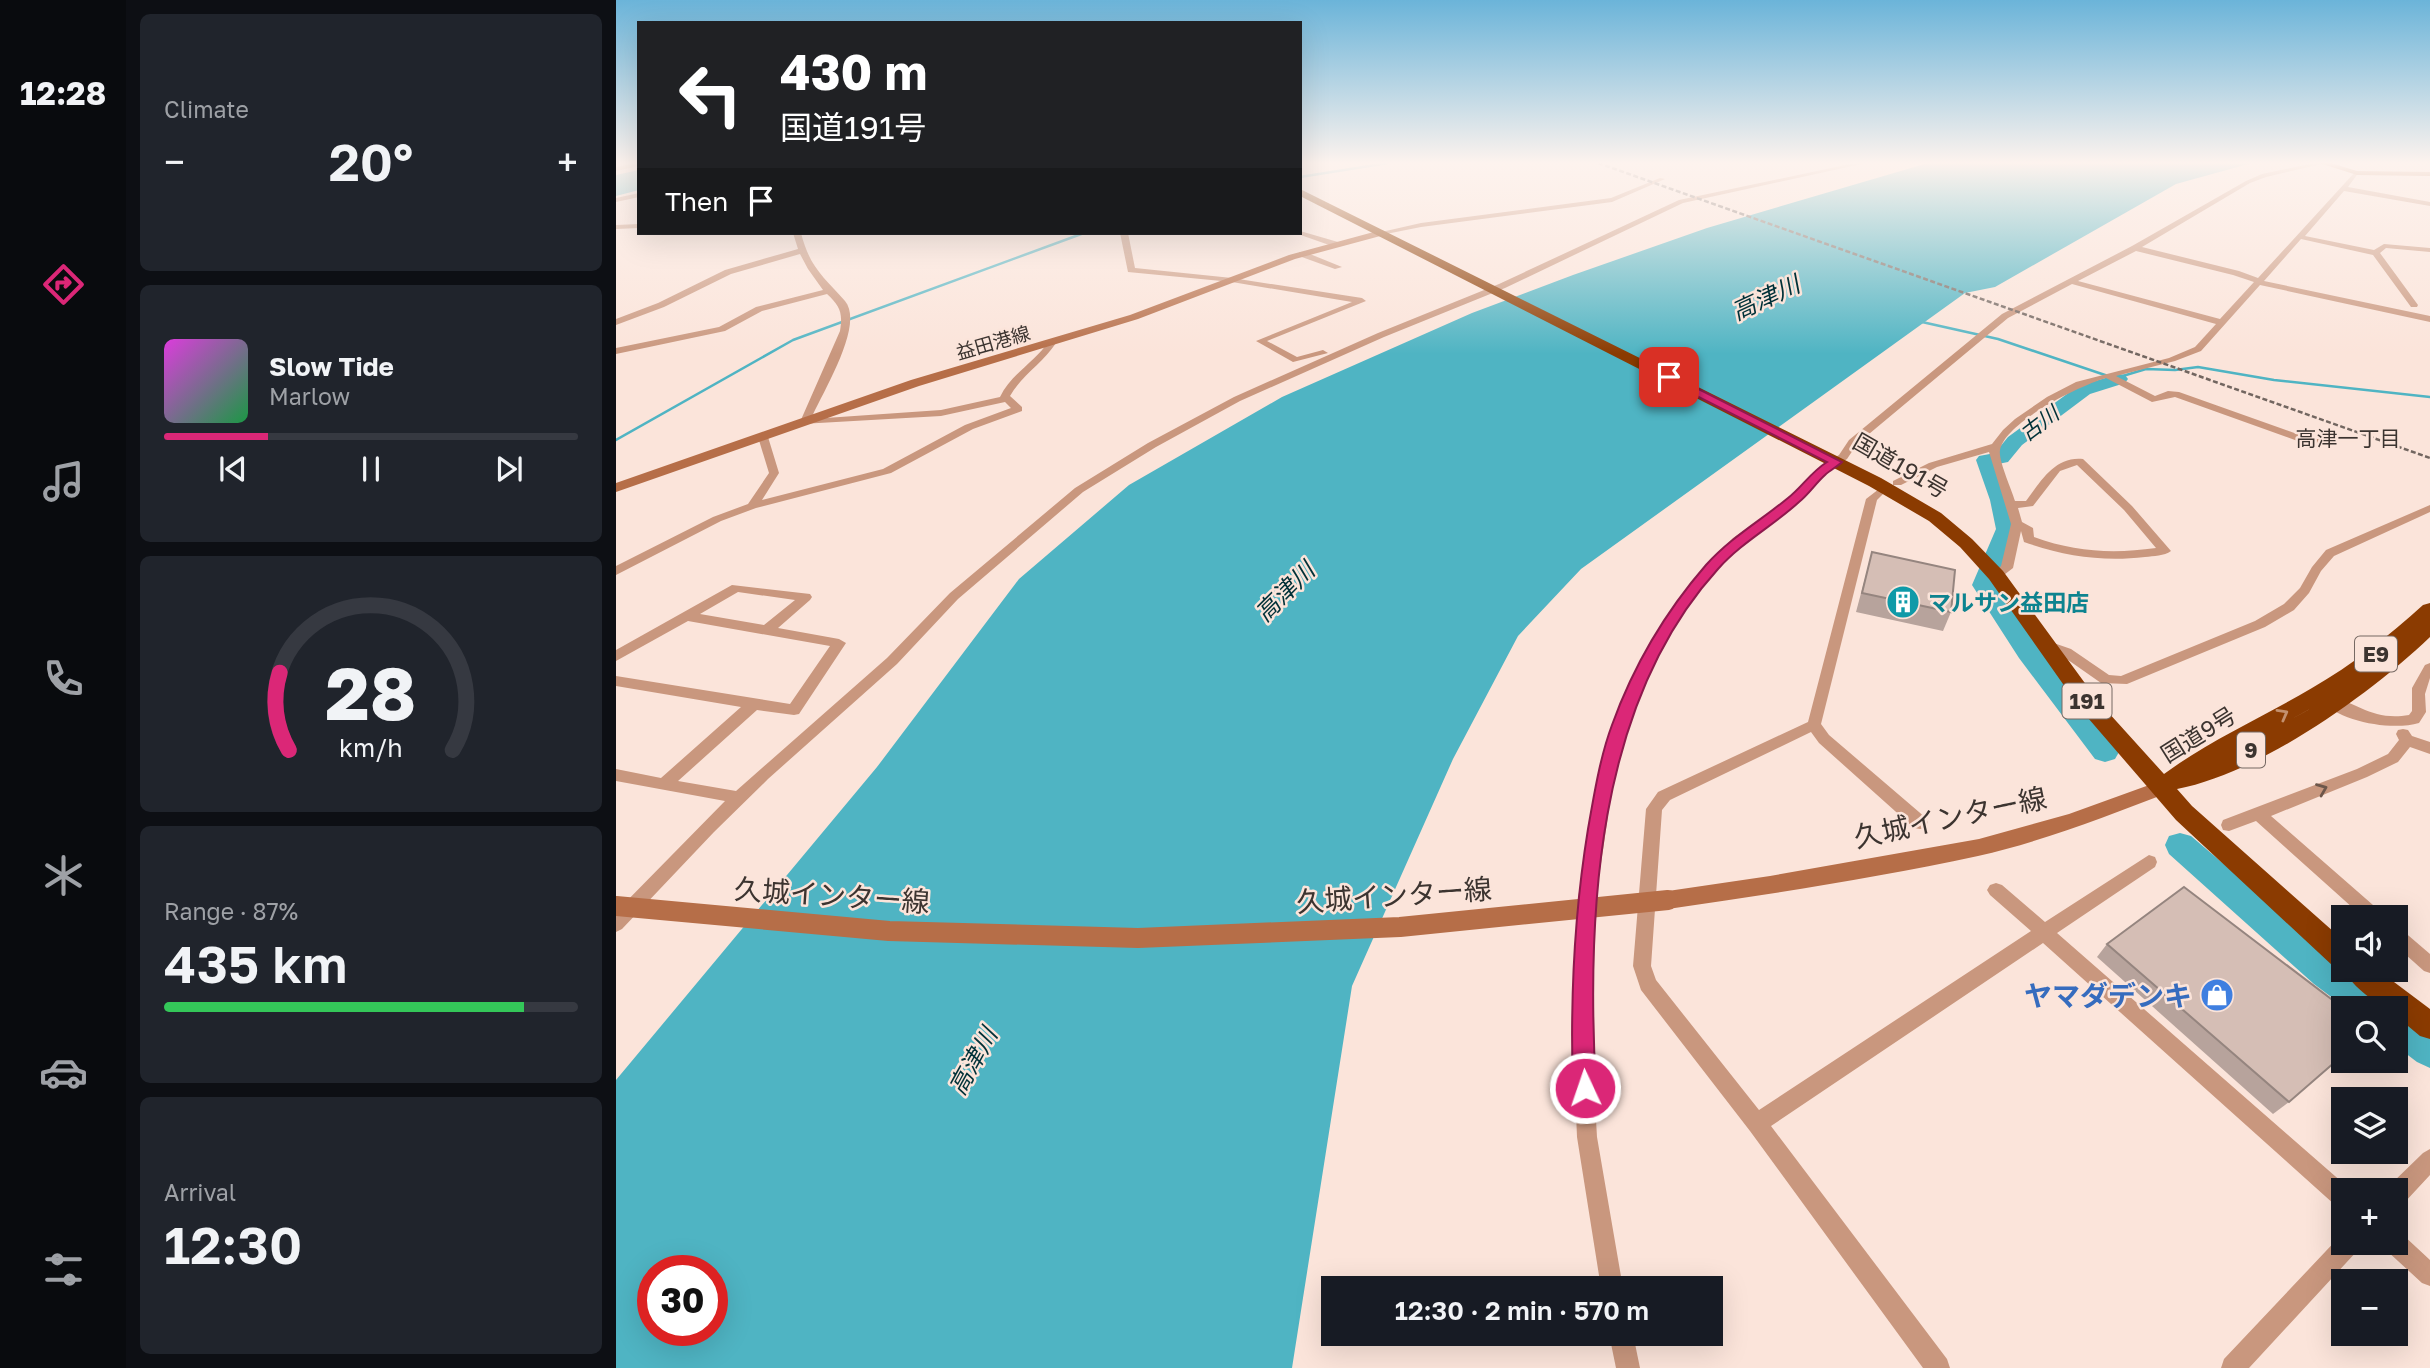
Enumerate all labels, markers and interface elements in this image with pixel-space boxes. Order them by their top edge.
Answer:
text: 430 m [780,42,928,101]
icon: left [665,49,756,140]
text: 12:28 [20,74,106,112]
text: Climate [164,95,249,123]
text: 国道191号 [780,108,926,146]
text: 20° [329,130,413,192]
text: − [164,139,185,184]
text: + [557,139,578,184]
icon: arrive [742,182,780,220]
text: Then [665,186,728,217]
icon: directions [39,260,88,309]
water label: 高津川 [1726,267,1806,325]
street label: 益田港線 [953,320,1033,364]
pin [1639,347,1699,407]
text: Slow Tide [269,351,394,382]
icon: arrive [1650,358,1688,396]
text: Marlow [269,382,350,410]
water label: 古川 [2014,399,2065,446]
district label: 高津一丁目 [2296,425,2401,451]
street label: 国道191号 [1848,427,1954,503]
icon: previous [214,450,252,488]
icon: pause [352,450,390,488]
icon: next [490,450,528,488]
icon: music [39,457,88,506]
water label: 高津川 [1248,553,1322,627]
building icon: マルサン益田店 [1884,583,1922,621]
place label: マルサン益田店 [1928,588,2089,616]
road number: E9 [2355,636,2397,672]
text: 28 [326,649,417,736]
icon: phone [39,654,88,703]
road number: 191 [2062,684,2112,718]
street label: 国道9号 [2155,700,2241,768]
one-way arrow [2276,708,2289,722]
text: km/h [339,732,403,763]
road number: 9 [2237,732,2265,768]
street label: 久城インター線 [1851,780,2049,854]
one-way arrow [2315,784,2327,798]
icon: climate [39,851,88,900]
street label: 久城インター線 [733,872,931,918]
street label: 久城インター線 [1295,872,1493,918]
text: Range · 87% [164,897,298,925]
map controls [2331,905,2408,1346]
button: sound [2331,905,2408,982]
text: 435 km [164,932,348,994]
shop icon: ヤマダデンキ [2198,976,2236,1014]
place label: ヤマダデンキ [2024,979,2192,1012]
button: search [2331,996,2408,1073]
water label: 高津川 [942,1020,1004,1100]
icon: car [39,1048,88,1097]
position arrow [1548,1051,1622,1125]
button: layers [2331,1087,2408,1164]
text: Arrival [164,1178,236,1206]
button: + [2331,1178,2408,1255]
text: 12:30 [164,1213,302,1275]
icon: filters [39,1245,88,1294]
speed limit sign: 30 [637,1255,728,1346]
button: − [2331,1269,2408,1346]
text: 12:30 · 2 min · 570 m [1395,1295,1649,1326]

